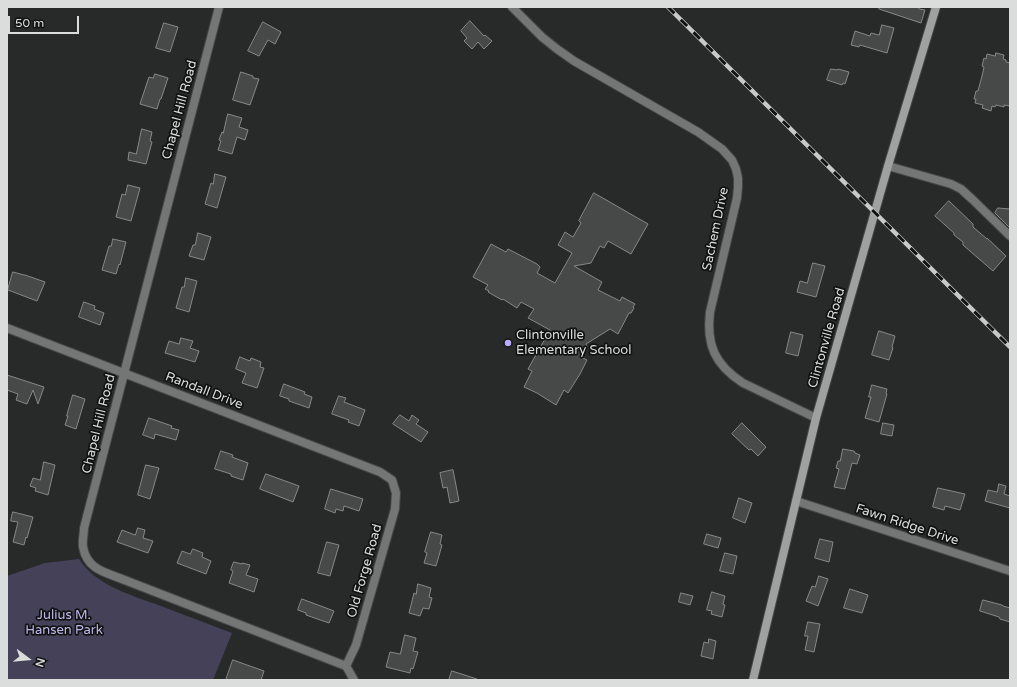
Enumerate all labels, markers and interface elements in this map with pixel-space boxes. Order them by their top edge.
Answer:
scale bar [10,8,81,34]
text: 50 m [15,16,44,30]
street label: Chapel Hill Road [159,59,201,161]
street label: Sachem Drive [700,186,732,272]
street label: Clintonville Road [805,286,849,390]
place label: Clintonville Elementary School [516,328,631,359]
marker: Clintonville Elementary School [503,338,513,348]
street label: Randall Drive [163,369,245,413]
street label: Chapel Hill Road [79,373,119,475]
street label: Fawn Ridge Drive [854,501,960,549]
street label: Old Forge Road [344,522,386,620]
park label: Julius M. Hansen Park [25,608,103,639]
north arrow [8,639,48,679]
text: N [33,656,47,668]

